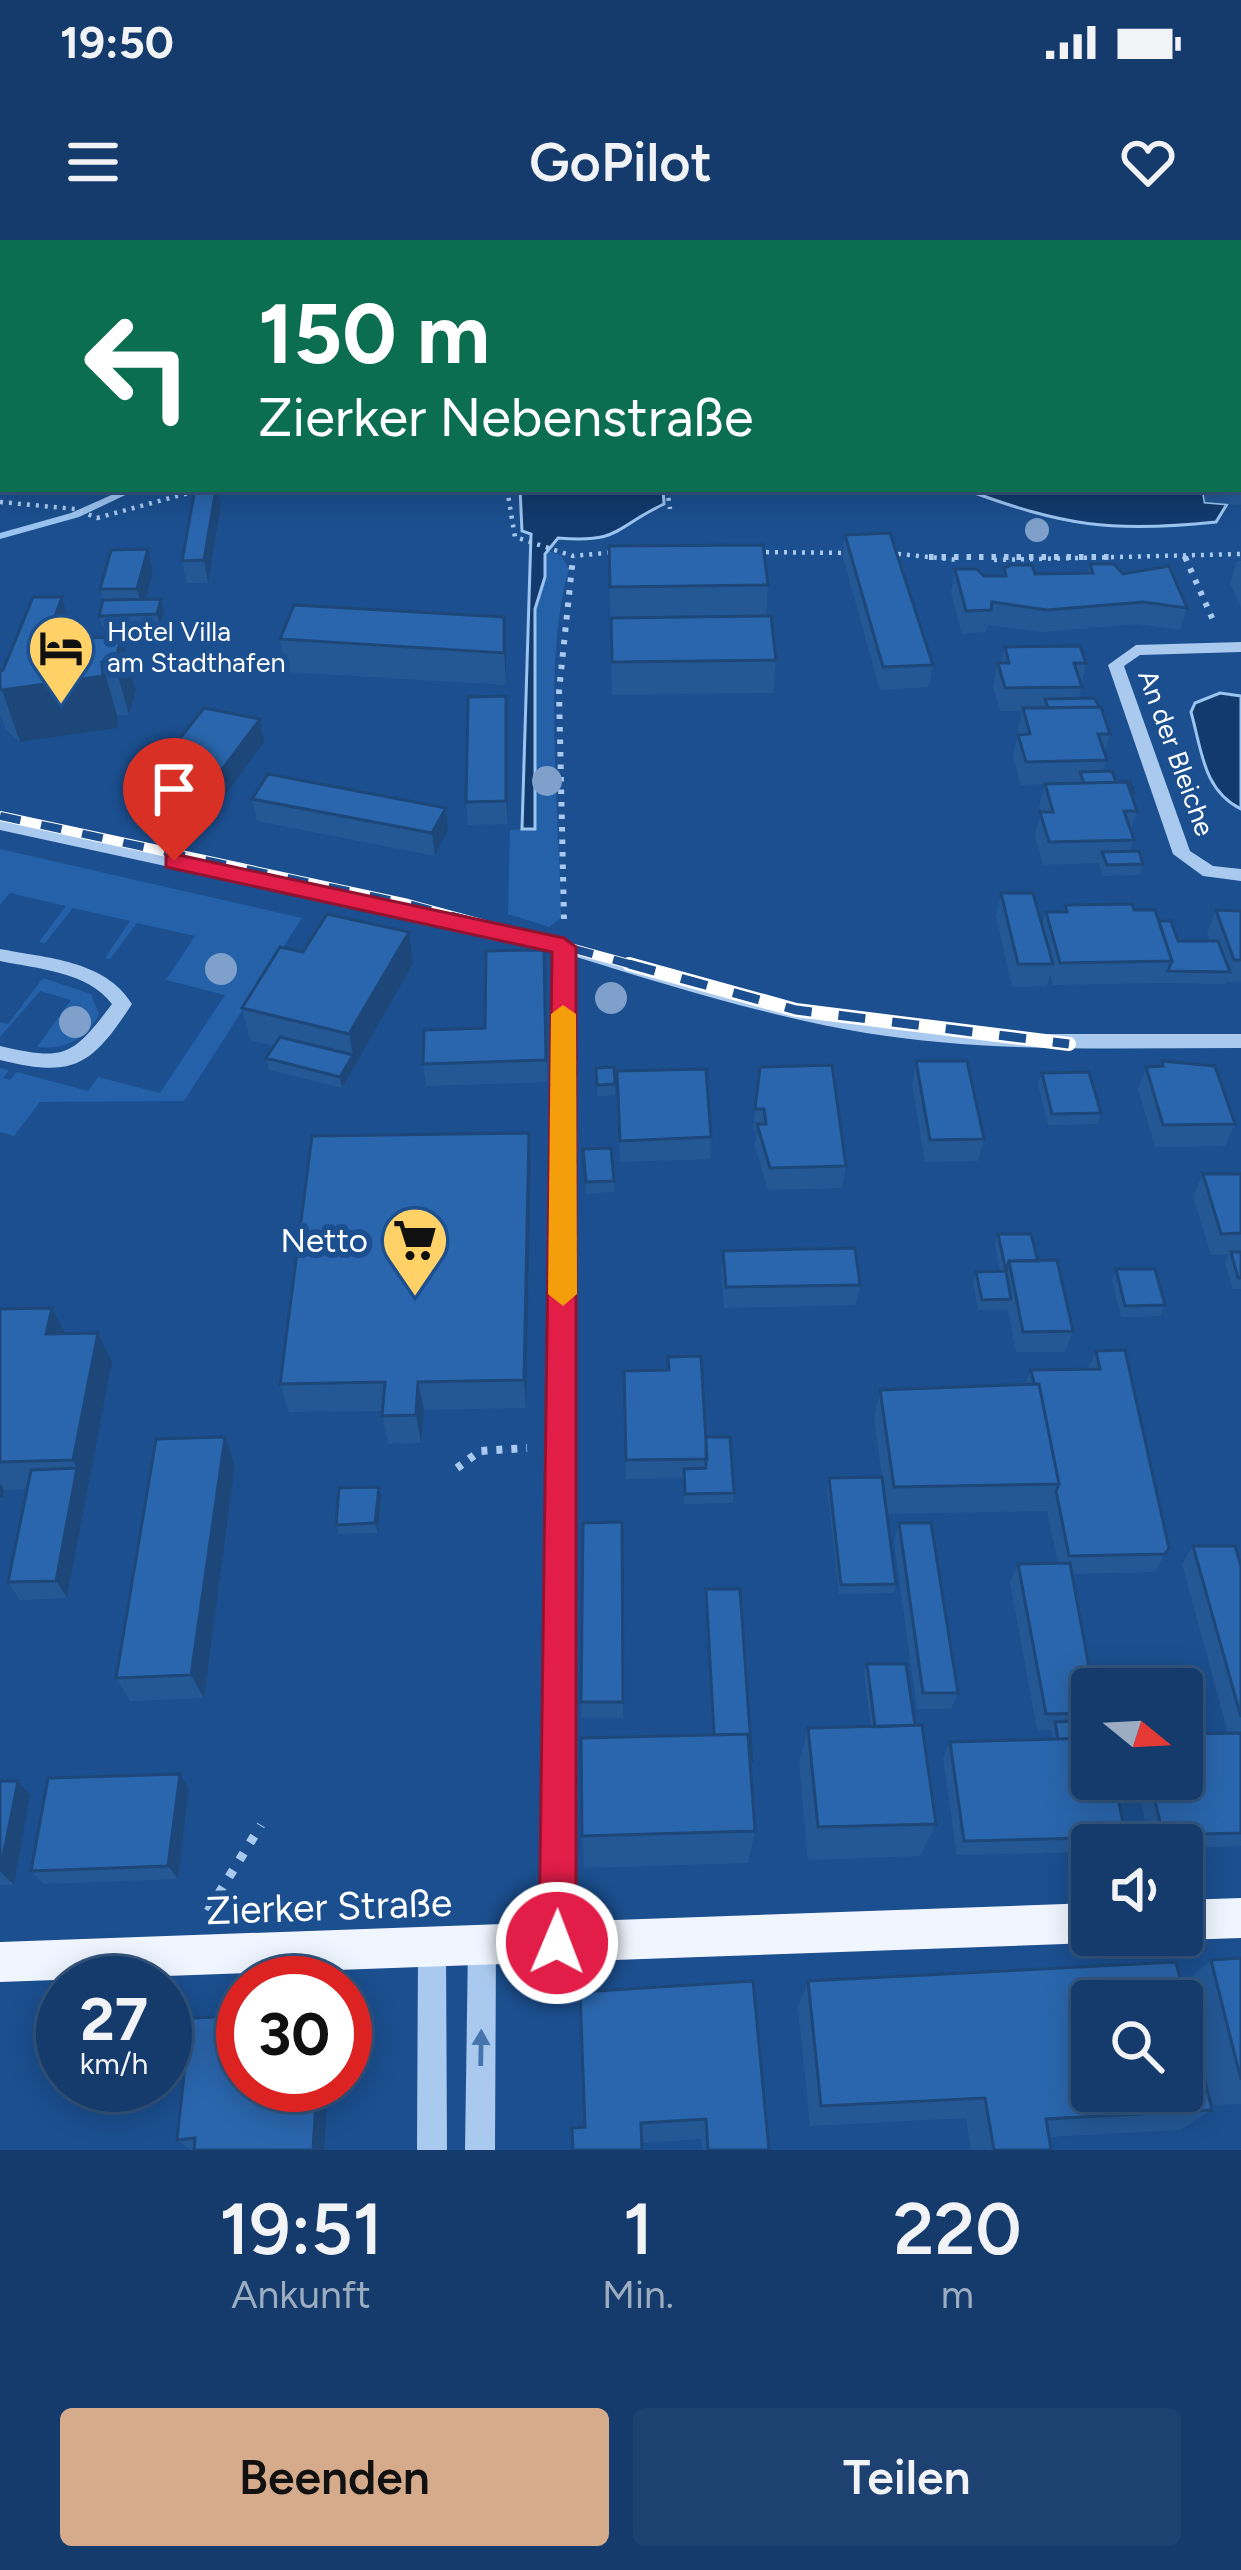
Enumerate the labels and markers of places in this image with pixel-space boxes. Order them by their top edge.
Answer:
hotel icon: Hotel Villa am Stadthafen [26,613,96,707]
place label: Hotel Villa am Stadthafen [107,615,285,679]
pin [123,738,225,861]
supermarket icon: Netto [380,1205,450,1299]
place label: Netto [280,1221,368,1260]

